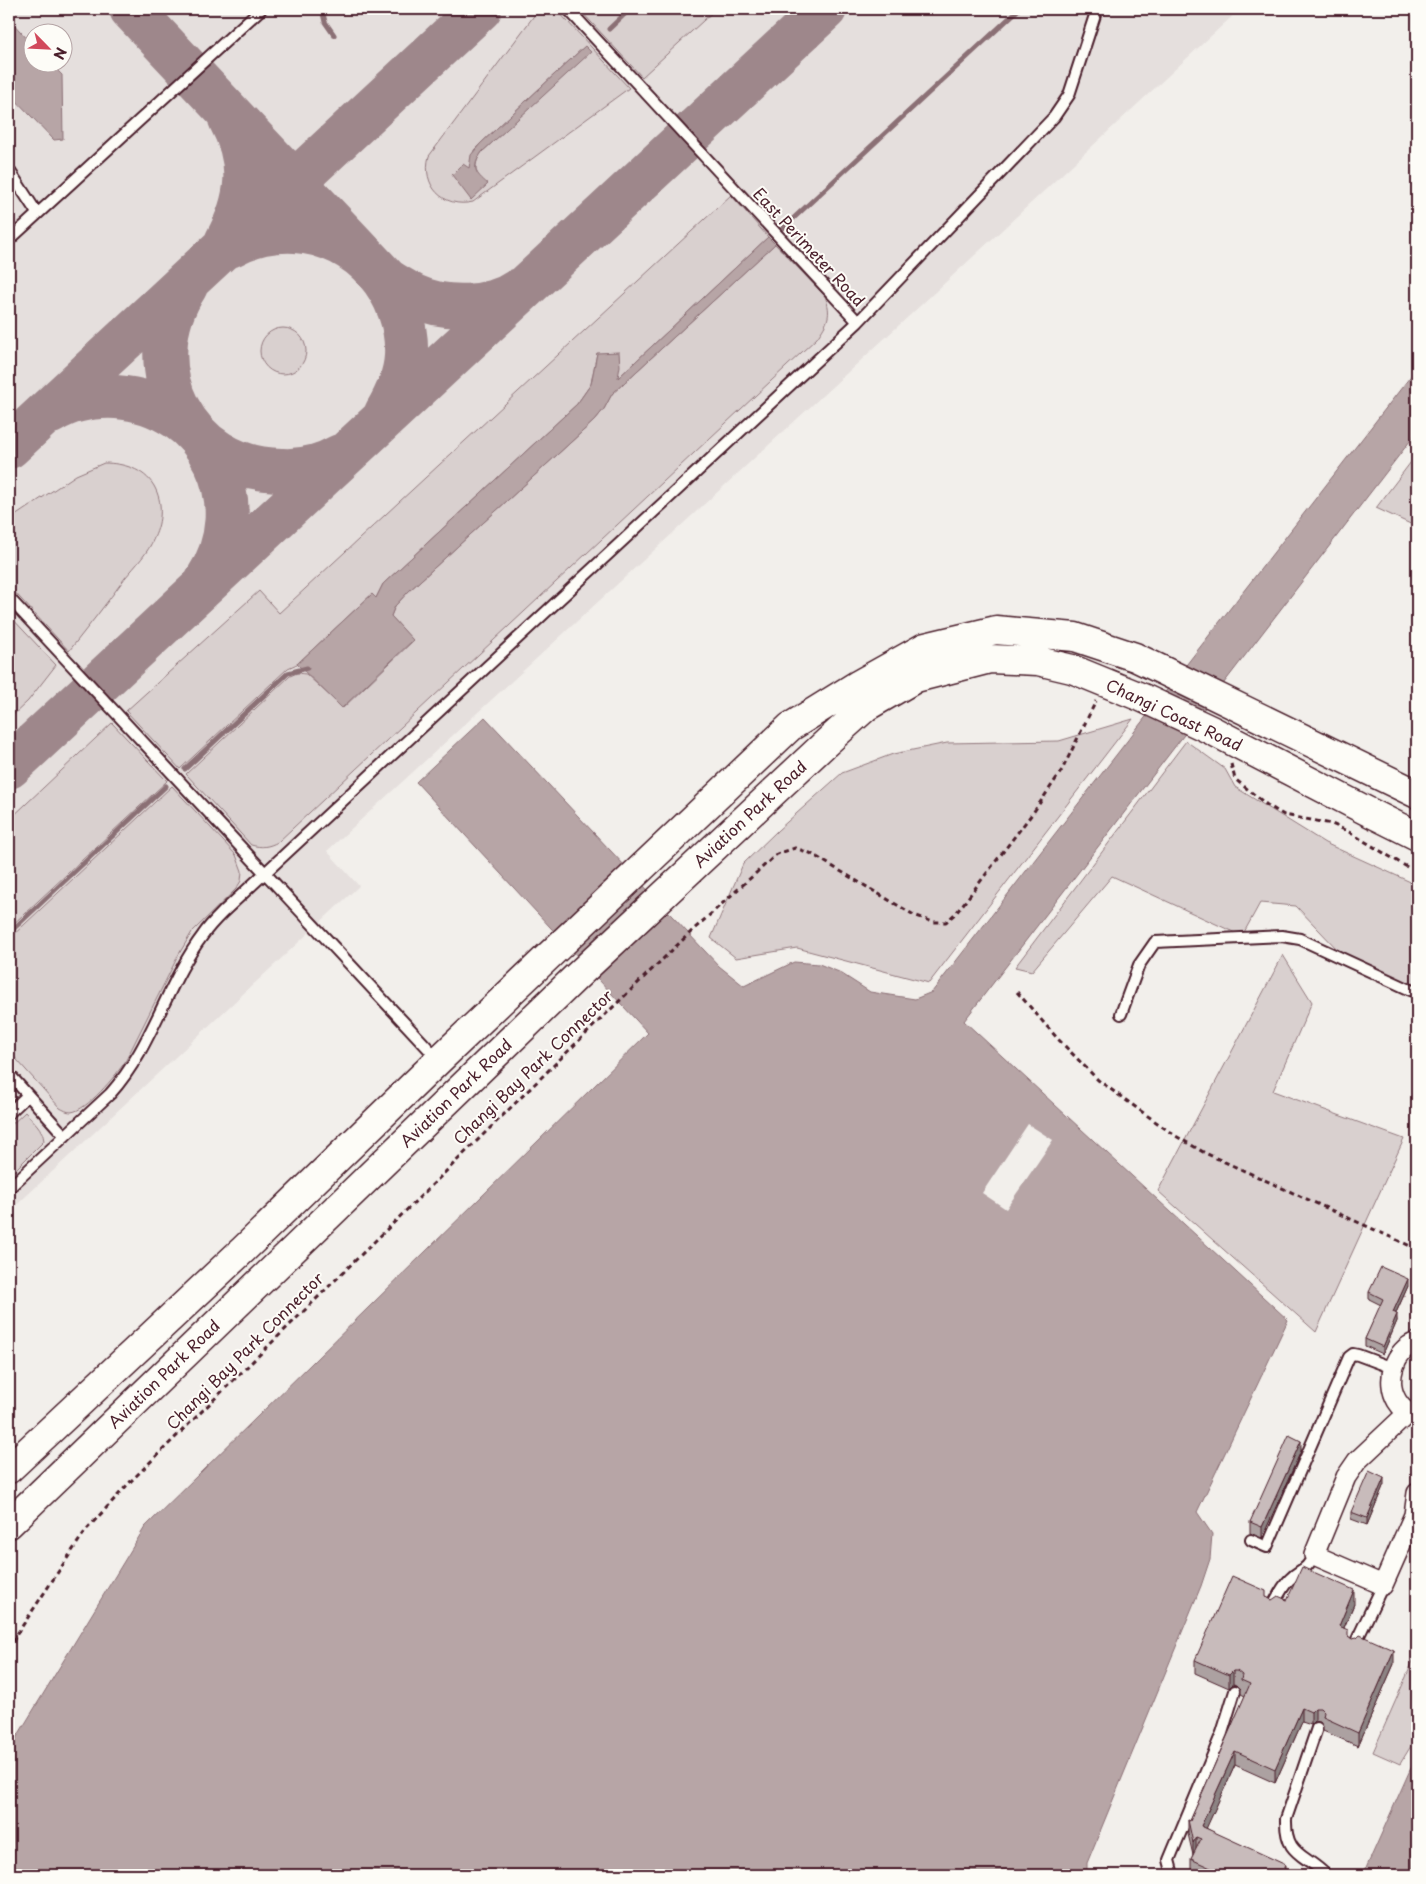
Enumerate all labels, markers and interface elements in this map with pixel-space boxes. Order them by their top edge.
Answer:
north arrow [22,22,72,72]
text: N [48,44,72,63]
street label: East Perimeter Road [748,182,871,311]
street label: Changi Coast Road [1102,672,1246,756]
street label: Aviation Park Road [687,754,811,872]
street label: Changi Bay Park Connector [447,983,618,1149]
street label: Aviation Park Road [394,1032,517,1152]
street label: Changi Bay Park Connector [160,1266,329,1434]
street label: Aviation Park Road [102,1313,225,1433]

